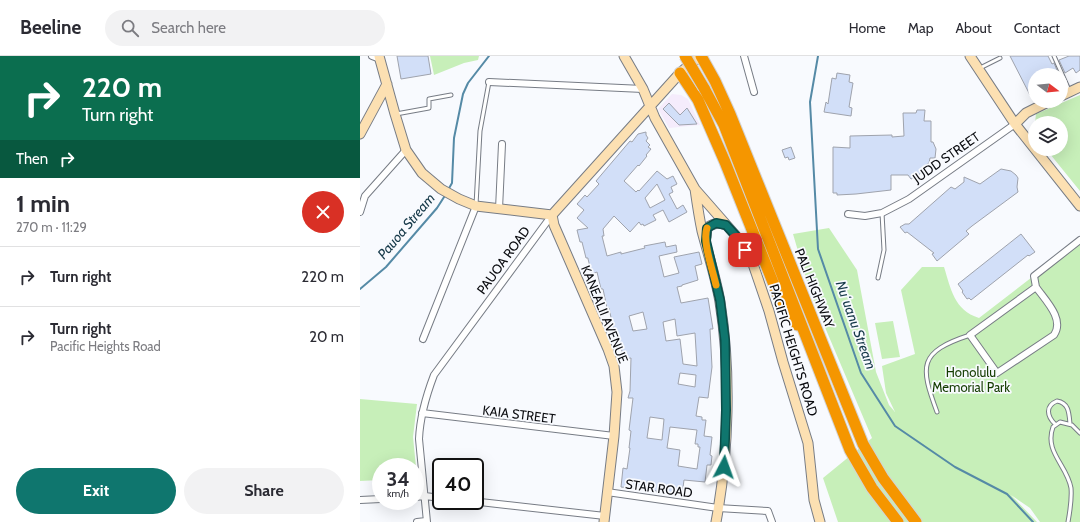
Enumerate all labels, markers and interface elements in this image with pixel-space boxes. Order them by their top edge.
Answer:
search box [105,10,385,46]
text: Beeline [20,16,81,39]
icon: search [119,17,141,39]
text: Search here [151,19,226,37]
text: Home [849,19,886,37]
text: Map [908,19,933,37]
text: About [955,19,992,37]
text: Contact [1014,19,1060,37]
north arrow [1028,68,1068,108]
map controls [1028,68,1068,156]
text: 220 m [82,70,162,104]
icon: right [16,72,68,124]
text: Turn right [82,104,153,126]
button: layers [1028,116,1068,156]
street label: JUDD STREET [909,128,983,187]
icon: right [56,148,78,170]
text: Then [16,150,48,168]
text: 1 min [16,189,70,218]
water label: Pauoa Stream [373,189,439,263]
button: close [302,191,344,233]
text: 270 m · 11:29 [16,219,87,235]
street label: PAUOA ROAD [473,223,533,297]
pin [728,233,762,267]
icon: arrive [734,239,756,261]
street label: PALI HIGHWAY [792,246,838,331]
street label: KANEALII AVENUE [578,263,632,365]
icon: right [16,266,38,288]
text: Turn right [50,268,111,286]
text: 220 m [301,268,344,286]
water label: Nuʻuanu Stream [832,278,880,372]
street label: PACIFIC HEIGHTS ROAD [766,282,822,418]
text: Turn right [50,320,111,338]
icon: right [16,326,38,348]
text: 20 m [309,328,344,346]
text: Pacific Heights Road [50,338,161,354]
park label: Honolulu Memorial Park [932,364,1010,395]
street label: KAIA STREET [482,402,556,426]
position arrow [703,446,745,488]
speed limit sign: 40 [432,458,484,510]
text: 34 [386,467,410,491]
button: Exit [16,468,176,514]
button: Share [184,468,344,514]
street label: STAR ROAD [624,475,694,501]
text: km/h [387,487,409,500]

